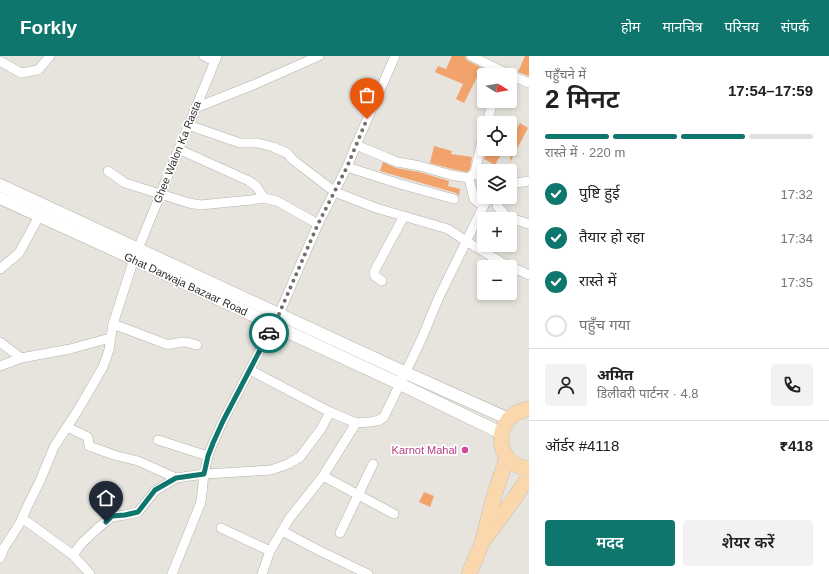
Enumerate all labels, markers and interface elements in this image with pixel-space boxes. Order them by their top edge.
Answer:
text: Forkly [20,17,77,38]
text: होम [621,19,640,35]
text: मानचित्र [662,19,703,35]
text: परिचय [725,19,759,35]
text: संपर्क [781,19,809,35]
text: पहुँचने में [545,67,586,82]
north arrow [477,68,517,108]
map controls [477,68,517,300]
pin [350,78,384,119]
text: 17:54–17:59 [728,82,813,99]
icon: bag [356,84,378,106]
text: 2 मिनट [545,84,619,114]
street label: Ghee Walon Ka Rasta [151,98,203,205]
button: locate [477,116,517,156]
text: रास्ते में · 220 m [545,145,625,160]
button: layers [477,164,517,204]
icon: check [545,183,567,205]
text: पुष्टि हुई [579,184,620,201]
text: 17:32 [780,187,813,202]
button: + [477,212,517,252]
icon: check [545,227,567,249]
text: तैयार हो रहा [579,228,644,245]
text: 17:34 [780,231,813,246]
street label: Ghat Darwaja Bazaar Road [123,250,249,318]
button: − [477,260,517,300]
icon: check [545,271,567,293]
text: रास्ते में [579,272,617,289]
text: 17:35 [780,275,813,290]
courier [249,313,289,353]
text: पहुँच गया [579,316,630,333]
icon: car [258,322,280,344]
button: person [545,364,587,406]
button: phone [771,364,813,406]
text: अमित [597,366,633,383]
text: डिलीवरी पार्टनर · 4.8 [597,386,699,401]
text: ऑर्डर #4118 [545,437,619,454]
text: ₹418 [779,437,813,454]
place label: Karnot Mahal [392,444,457,456]
marker: Karnot Mahal [460,445,470,455]
pin [89,481,123,522]
icon: home [95,487,117,509]
button: मदद [545,520,675,566]
button: शेयर करें [683,520,813,566]

